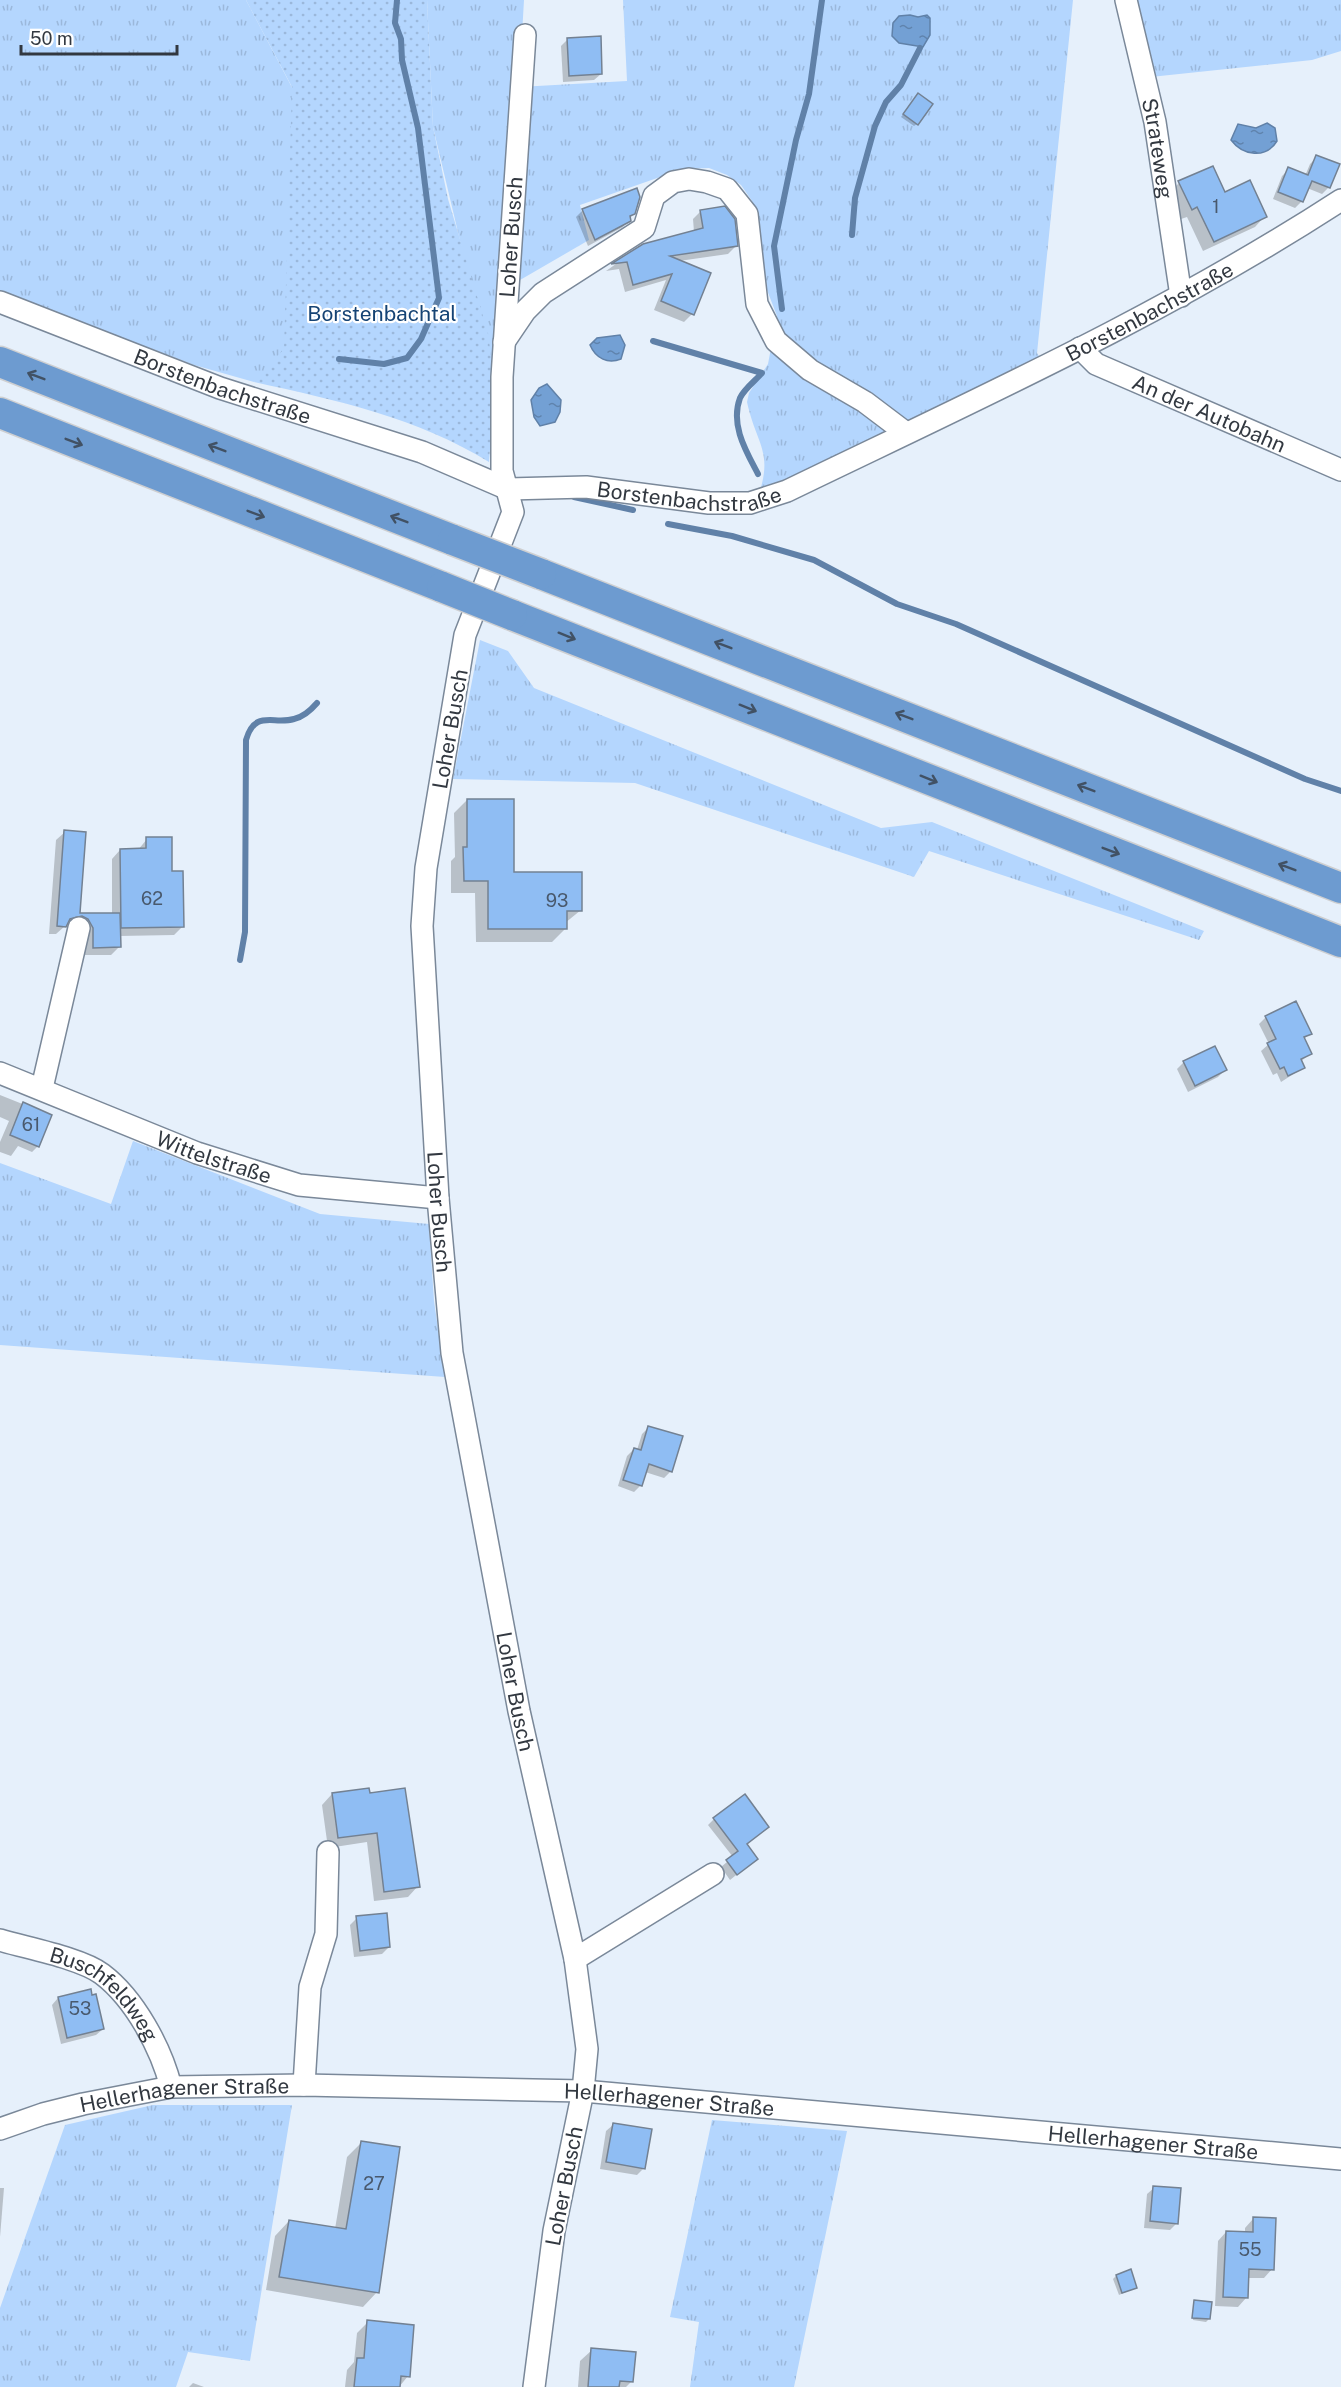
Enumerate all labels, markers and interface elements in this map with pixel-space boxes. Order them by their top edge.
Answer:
scale bar [21,18,177,56]
text: 50 m [30,28,73,49]
street label: Strateweg [1137,96,1179,200]
street label: Loher Busch [494,176,528,298]
house number: 1 [1212,196,1220,217]
street label: Borstenbachstraße [1061,256,1237,366]
park label: Borstenbachtal [307,301,457,326]
street label: Borstenbachstraße [130,343,314,429]
street label: An der Autobahn [1129,369,1290,457]
one-way arrow [27,370,46,381]
one-way arrow [64,438,83,449]
one-way arrow [209,442,227,453]
street label: Borstenbachstraße [595,476,785,516]
one-way arrow [246,509,264,520]
one-way arrow [390,513,409,524]
one-way arrow [557,632,575,643]
one-way arrow [714,639,732,650]
street label: Loher Busch [427,667,473,791]
one-way arrow [738,703,757,714]
one-way arrow [895,710,914,721]
one-way arrow [920,775,938,786]
one-way arrow [1077,781,1095,792]
one-way arrow [1101,846,1120,857]
one-way arrow [1278,861,1296,872]
house number: 62 [141,888,163,909]
house number: 93 [546,890,568,911]
house number: 61 [22,1114,40,1135]
street label: Wittelstraße [153,1125,275,1188]
street label: Loher Busch [423,1151,457,1273]
street label: Loher Busch [492,1629,540,1753]
street label: Buschfeldweg [47,1941,164,2046]
house number: 53 [69,1998,91,2019]
street label: Hellerhagener Straße [77,2073,289,2117]
street label: Hellerhagener Straße [564,2078,775,2121]
street label: Hellerhagener Straße [1047,2120,1260,2164]
street label: Loher Busch [540,2124,588,2248]
house number: 27 [363,2173,385,2194]
house number: 55 [1238,2239,1262,2260]

